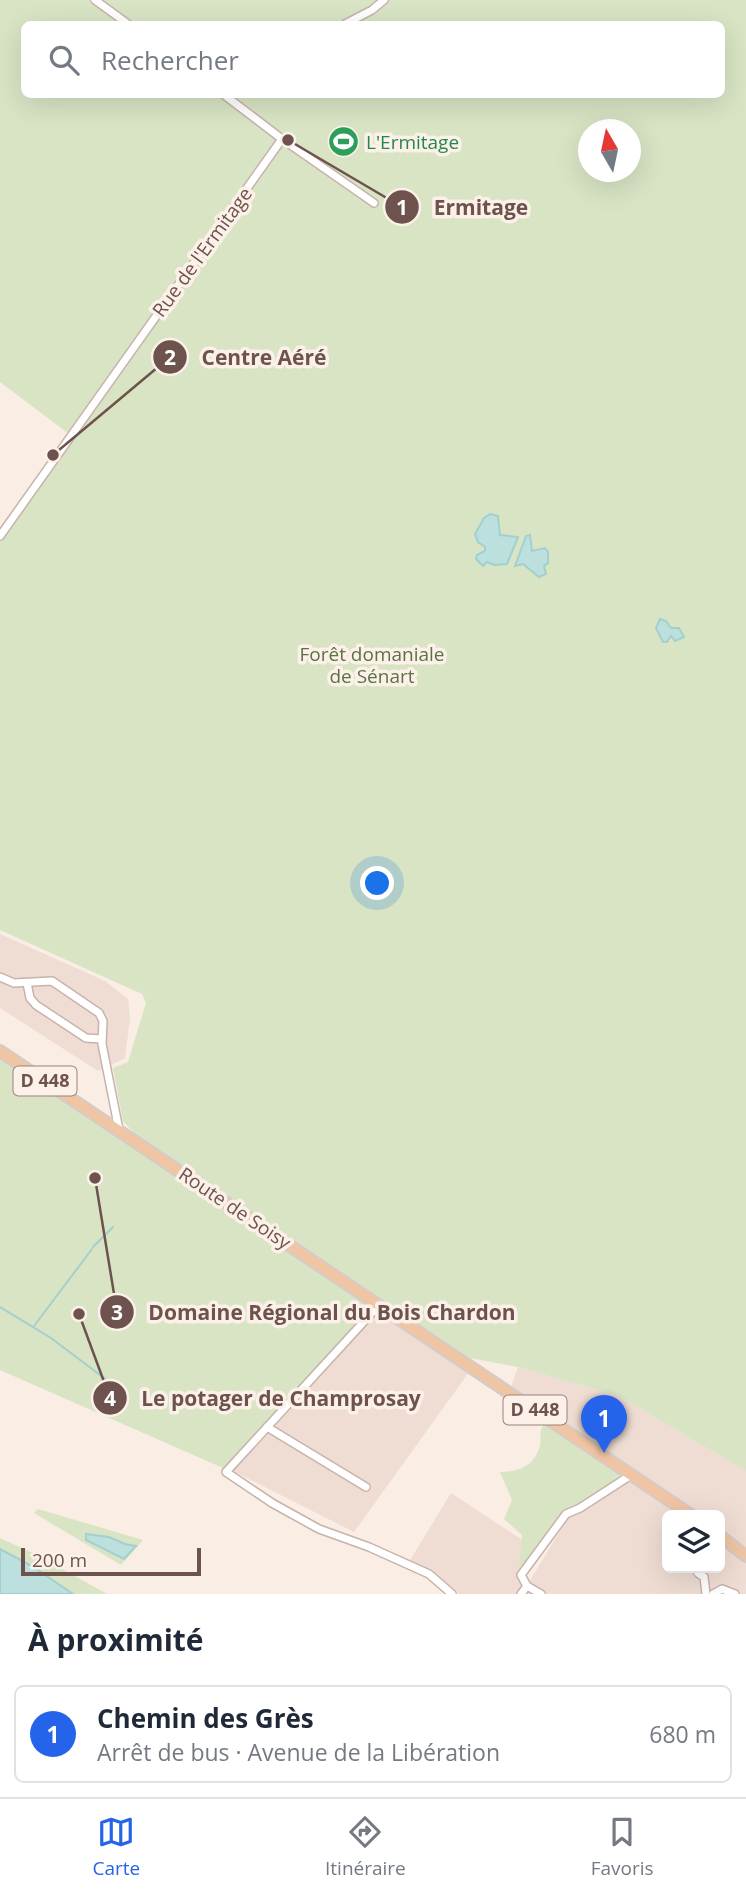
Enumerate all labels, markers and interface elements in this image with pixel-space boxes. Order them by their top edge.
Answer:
search box [21,21,725,98]
icon: search [45,41,83,79]
text: Rechercher [101,42,239,78]
north arrow [578,119,641,182]
sports icon: L'Ermitage [326,125,360,159]
place label: L'Ermitage [366,129,459,155]
street label: Rue de l'Ermitage [146,182,258,322]
callout: Ermitage [385,186,542,228]
text: 1 [396,193,408,221]
text: Ermitage [434,193,528,221]
callout: Centre Aéré [152,336,340,378]
text: 2 [164,343,176,371]
text: Centre Aéré [202,343,326,371]
park label: Forêt domaniale de Sénart [299,641,445,689]
your location [360,866,394,900]
road number: D 448 [14,1066,76,1096]
street label: Route de Soisy [174,1161,296,1255]
callout: Domaine Régional du Bois Chardon [99,1291,529,1333]
text: 3 [111,1298,123,1326]
text: Domaine Régional du Bois Chardon [148,1298,516,1326]
callout: Le potager de Champrosay [92,1377,435,1419]
text: 4 [104,1384,116,1412]
text: Le potager de Champrosay [141,1384,421,1412]
road number: D 448 [504,1395,566,1424]
pin: 1 [581,1395,627,1453]
map controls [662,1510,725,1573]
button: layers [662,1510,725,1573]
scale bar [21,1545,201,1577]
text: 200 m [32,1547,87,1573]
text: À proximité [28,1619,204,1660]
text: Chemin des Grès [97,1700,314,1736]
text: 1 [46,1718,60,1750]
text: 680 m [649,1718,716,1750]
text: Arrêt de bus · Avenue de la Libération [97,1736,500,1768]
tab: Carte [92,1813,140,1881]
tab: Itinéraire [325,1813,406,1881]
tab: Favoris [591,1813,654,1881]

